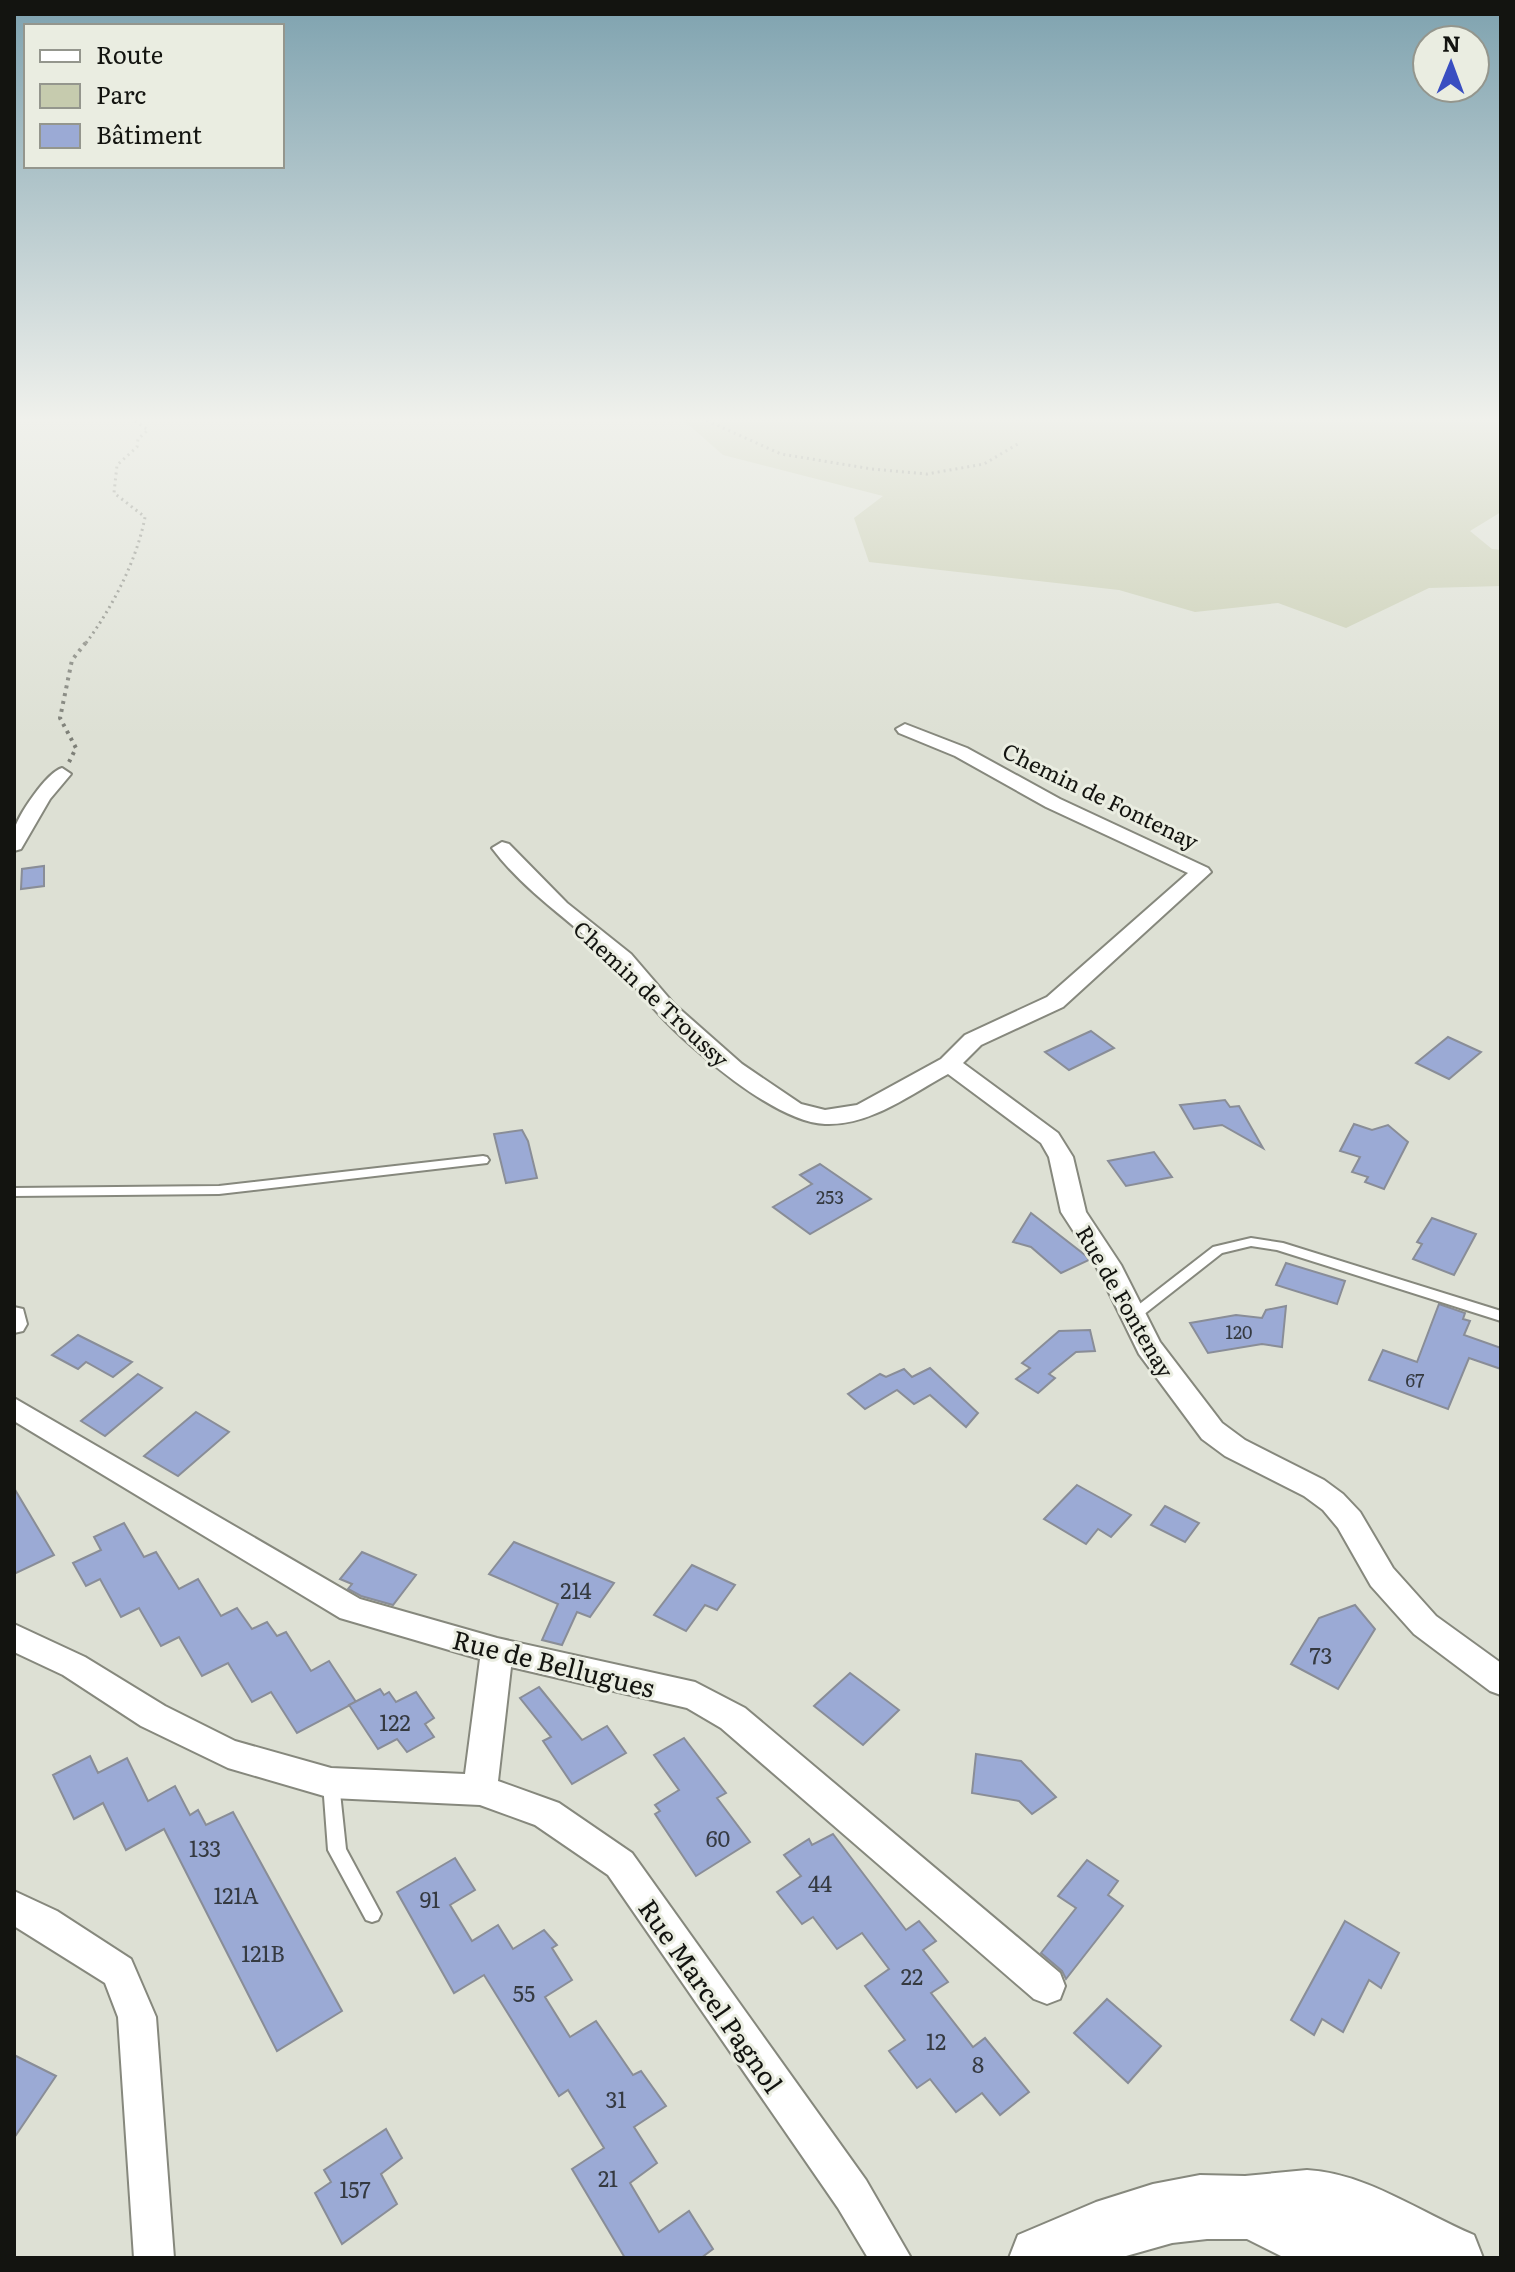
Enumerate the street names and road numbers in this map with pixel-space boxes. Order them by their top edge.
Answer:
street label: Chemin de Fontenay [997,733,1205,857]
street label: Chemin de Troussy [567,912,738,1074]
street label: Rue de Fontenay [1069,1219,1183,1384]
street label: Rue de Bellugues [449,1618,659,1706]
street label: Rue Marcel Pagnol [630,1890,794,2100]

